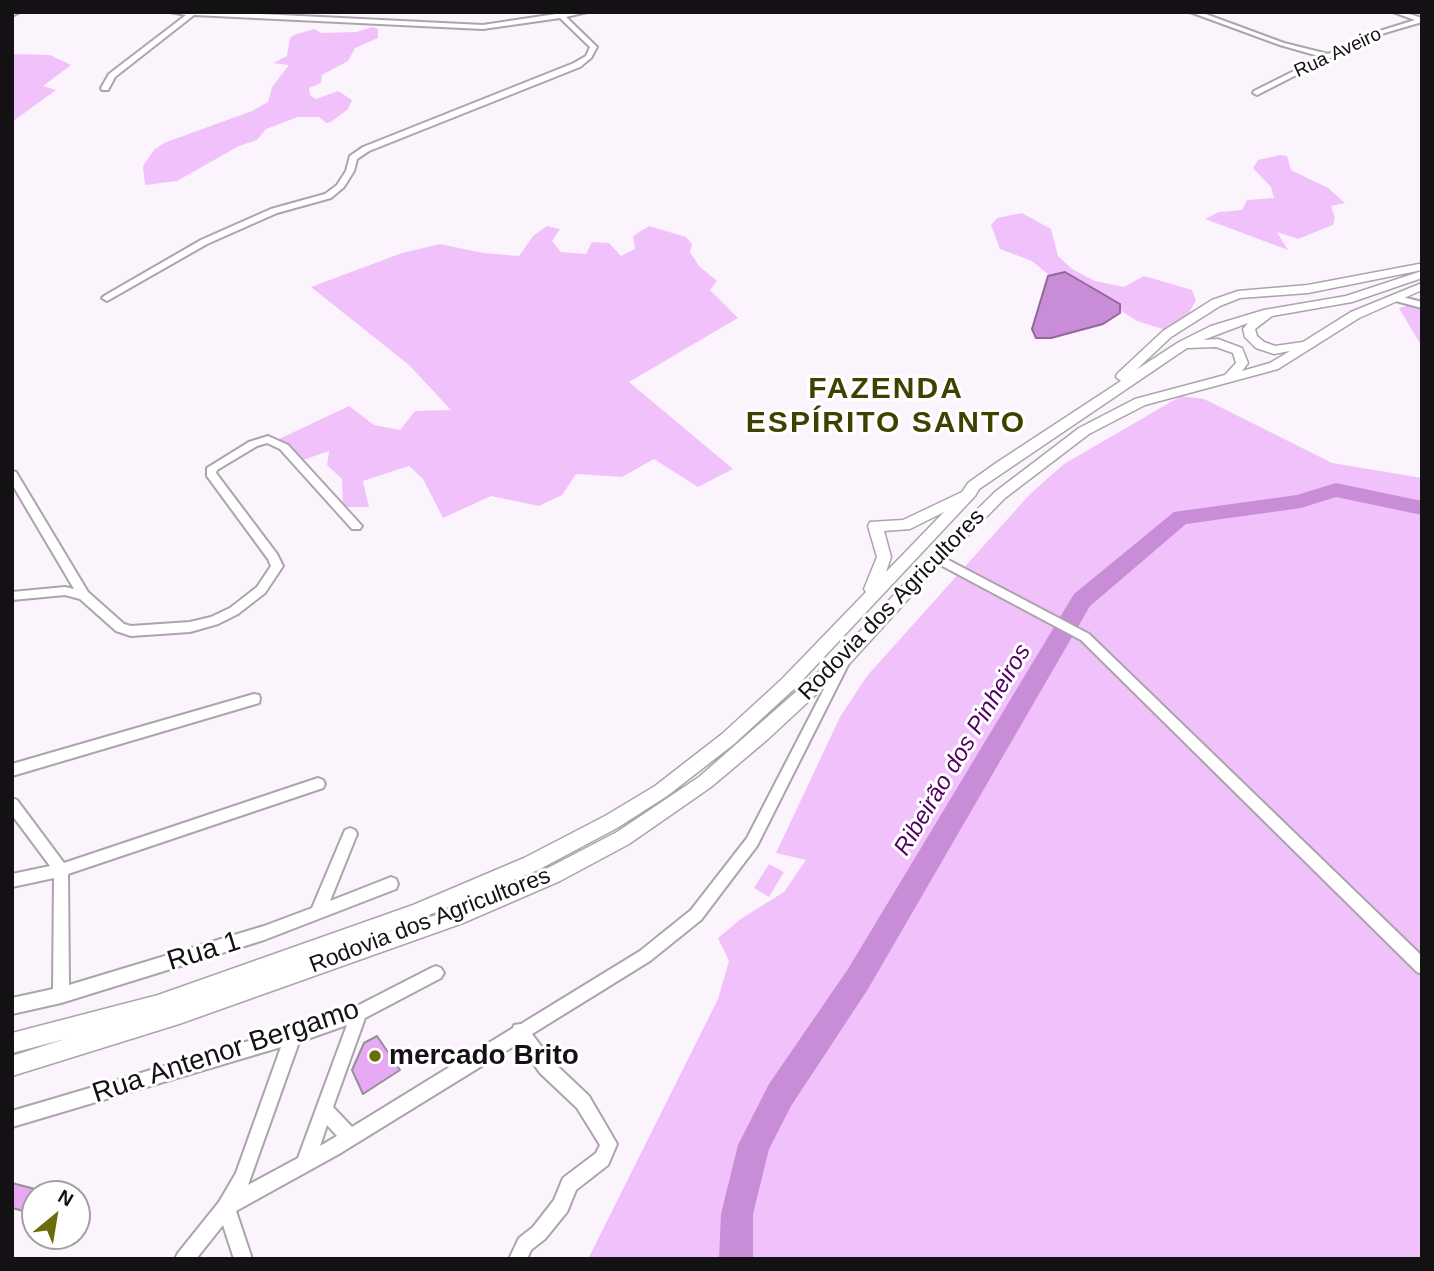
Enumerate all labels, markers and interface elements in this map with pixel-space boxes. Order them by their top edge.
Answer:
street label: Rua Aveiro [1291,23,1385,83]
district label: FAZENDA ESPÍRITO SANTO [748,372,1024,442]
street label: Rodovia dos Agricultores [793,503,991,707]
water label: Ribeirão dos Pinheiros [888,639,1038,861]
street label: Rodovia dos Agricultores [306,862,554,980]
street label: Rua 1 [163,925,245,979]
street label: Rua Antenor Bergamo [88,993,364,1111]
place label: mercado Brito [389,1039,579,1073]
marker: mercado Brito [367,1048,383,1064]
north arrow [21,1180,91,1250]
text: N [55,1186,77,1211]

